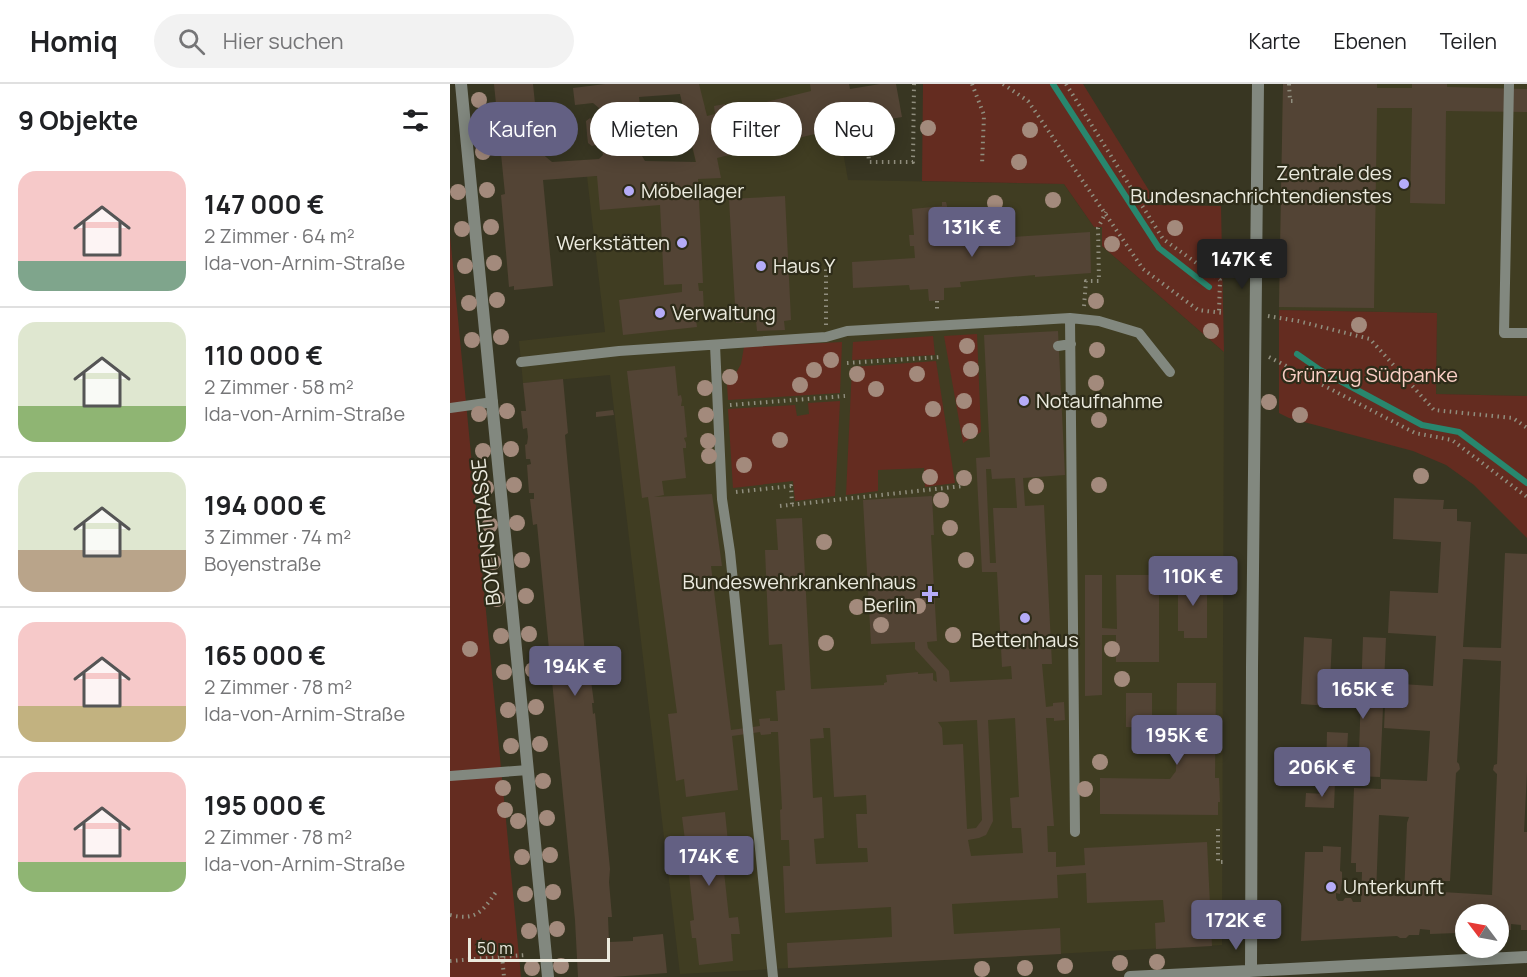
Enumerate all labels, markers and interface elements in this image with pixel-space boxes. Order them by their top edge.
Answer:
search box [154,14,574,68]
text: Homiq [30,22,118,60]
icon: search [175,25,208,58]
text: Hier suchen [223,26,344,56]
text: Karte [1248,27,1300,55]
text: Ebenen [1333,27,1407,55]
text: Teilen [1440,27,1497,55]
text: 9 Objekte [18,102,138,138]
chip: Kaufen [468,102,578,156]
chip: Mieten [590,102,699,156]
chip: Filter [711,102,802,156]
chip: Neu [814,102,895,156]
icon: filters [399,104,432,137]
place label: Zentrale des Bundesnachrichtendienstes [1130,159,1392,209]
place label: Möbellager [641,177,744,204]
marker: Zentrale des Bundesnachrichtendienstes [1397,177,1411,191]
marker: Möbellager [622,184,636,198]
text: 147 000 € [204,186,325,222]
icon: home [66,195,138,267]
pin: 131K € [923,207,1021,258]
text: 131K € [942,213,1002,240]
text: 2 Zimmer · 64 m² [204,222,355,249]
place label: Werkstätten [556,229,670,256]
marker: Werkstätten [675,236,689,250]
pin: 147K € [1193,239,1291,290]
text: 147K € [1211,245,1273,272]
text: Ida-von-Arnim-Straße [204,249,405,276]
place label: Haus Y [773,252,836,279]
marker: Haus Y [754,259,768,273]
place label: Verwaltung [672,299,776,326]
marker: Verwaltung [653,306,667,320]
text: 110 000 € [204,337,323,373]
icon: home [66,346,138,418]
park label: Grünzug Südpanke [1282,361,1458,388]
text: 2 Zimmer · 58 m² [204,373,354,400]
place label: Notaufnahme [1036,387,1163,414]
marker: Notaufnahme [1017,394,1031,408]
text: Ida-von-Arnim-Straße [204,400,405,427]
street label: BOYENSTRASSE [464,457,507,607]
text: 194 000 € [204,487,327,523]
icon: home [66,496,138,568]
text: 3 Zimmer · 74 m² [204,523,351,550]
text: Boyenstraße [204,550,321,577]
pin: 110K € [1144,556,1242,607]
text: 110K € [1163,562,1223,589]
place label: Bundeswehrkrankenhaus Berlin [683,568,916,618]
marker: Bundeswehrkrankenhaus Berlin [921,585,939,603]
marker: Bettenhaus [1018,611,1032,625]
place label: Bettenhaus [971,626,1079,653]
text: 165 000 € [204,637,326,673]
icon: home [66,646,138,718]
pin: 194K € [526,646,624,697]
text: 194K € [543,652,607,679]
pin: 165K € [1314,669,1412,720]
text: 2 Zimmer · 78 m² [204,673,352,700]
text: 165K € [1331,675,1395,702]
text: Ida-von-Arnim-Straße [204,700,405,727]
pin: 195K € [1128,715,1226,766]
text: 195K € [1145,721,1209,748]
pin: 206K € [1273,747,1371,798]
text: 206K € [1288,753,1356,780]
text: 195 000 € [204,787,326,823]
icon: home [66,796,138,868]
text: 2 Zimmer · 78 m² [204,823,352,850]
pin: 174K € [660,836,758,887]
text: 174K € [679,842,740,869]
text: Ida-von-Arnim-Straße [204,850,405,877]
place label: Unterkunft [1343,873,1444,900]
marker: Unterkunft [1324,880,1338,894]
pin: 172K € [1187,900,1285,951]
north arrow [1455,904,1509,958]
map controls [1455,904,1509,958]
text: 172K € [1205,906,1267,933]
scale bar [468,935,610,962]
text: 50 m [477,937,513,959]

